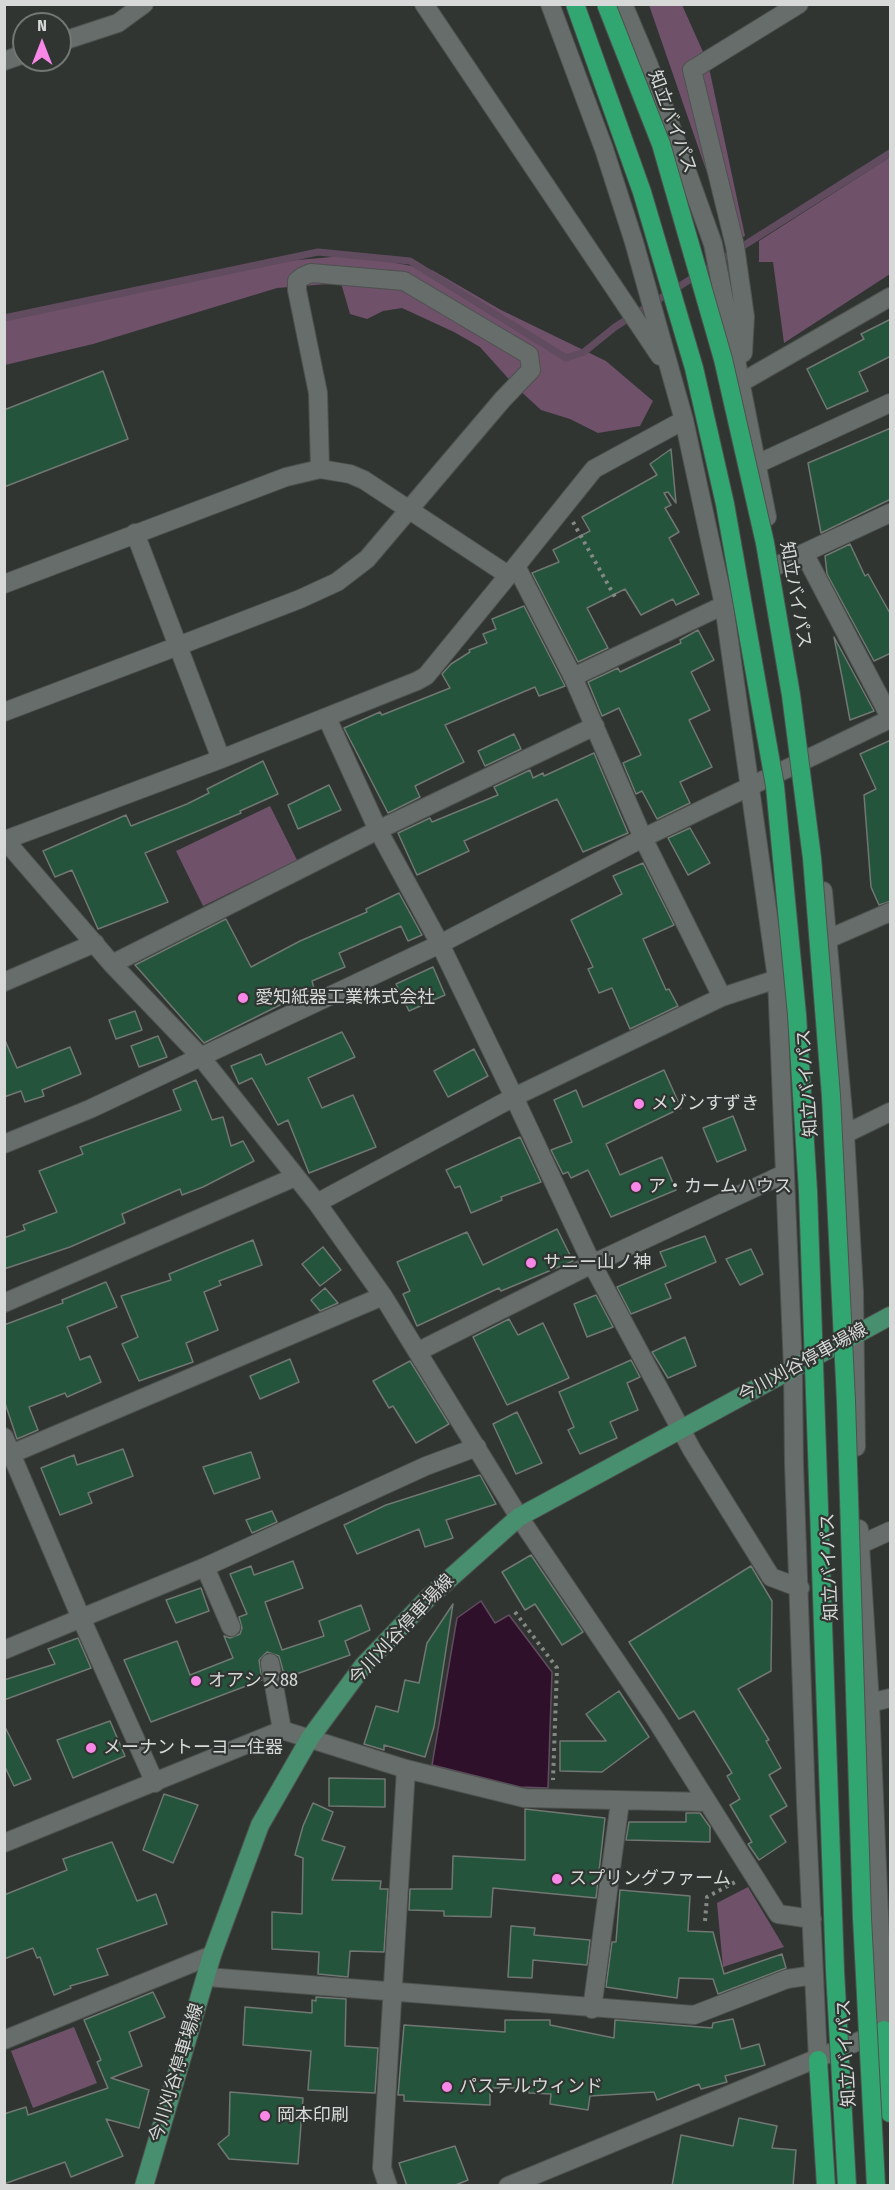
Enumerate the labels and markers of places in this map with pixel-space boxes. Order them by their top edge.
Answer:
place label: 愛知紙器工業株式会社 [255,987,435,1009]
marker: 愛知紙器工業株式会社 [236,991,250,1005]
place label: メゾンすずき [651,1093,759,1115]
marker: メゾンすずき [632,1097,646,1111]
place label: ア・カームハウス [648,1176,792,1198]
marker: ア・カームハウス [629,1180,643,1194]
place label: サニー山ノ神 [543,1252,651,1274]
marker: サニー山ノ神 [524,1256,538,1270]
place label: オアシス88 [208,1670,298,1692]
marker: オアシス88 [189,1674,203,1688]
place label: メーナントーヨー住器 [103,1737,283,1759]
marker: メーナントーヨー住器 [84,1741,98,1755]
place label: スプリングファーム [569,1868,731,1890]
marker: スプリングファーム [550,1872,564,1886]
place label: パステルウィンド [459,2076,603,2098]
marker: パステルウィンド [440,2080,454,2094]
place label: 岡本印刷 [277,2105,349,2127]
marker: 岡本印刷 [258,2109,272,2123]

